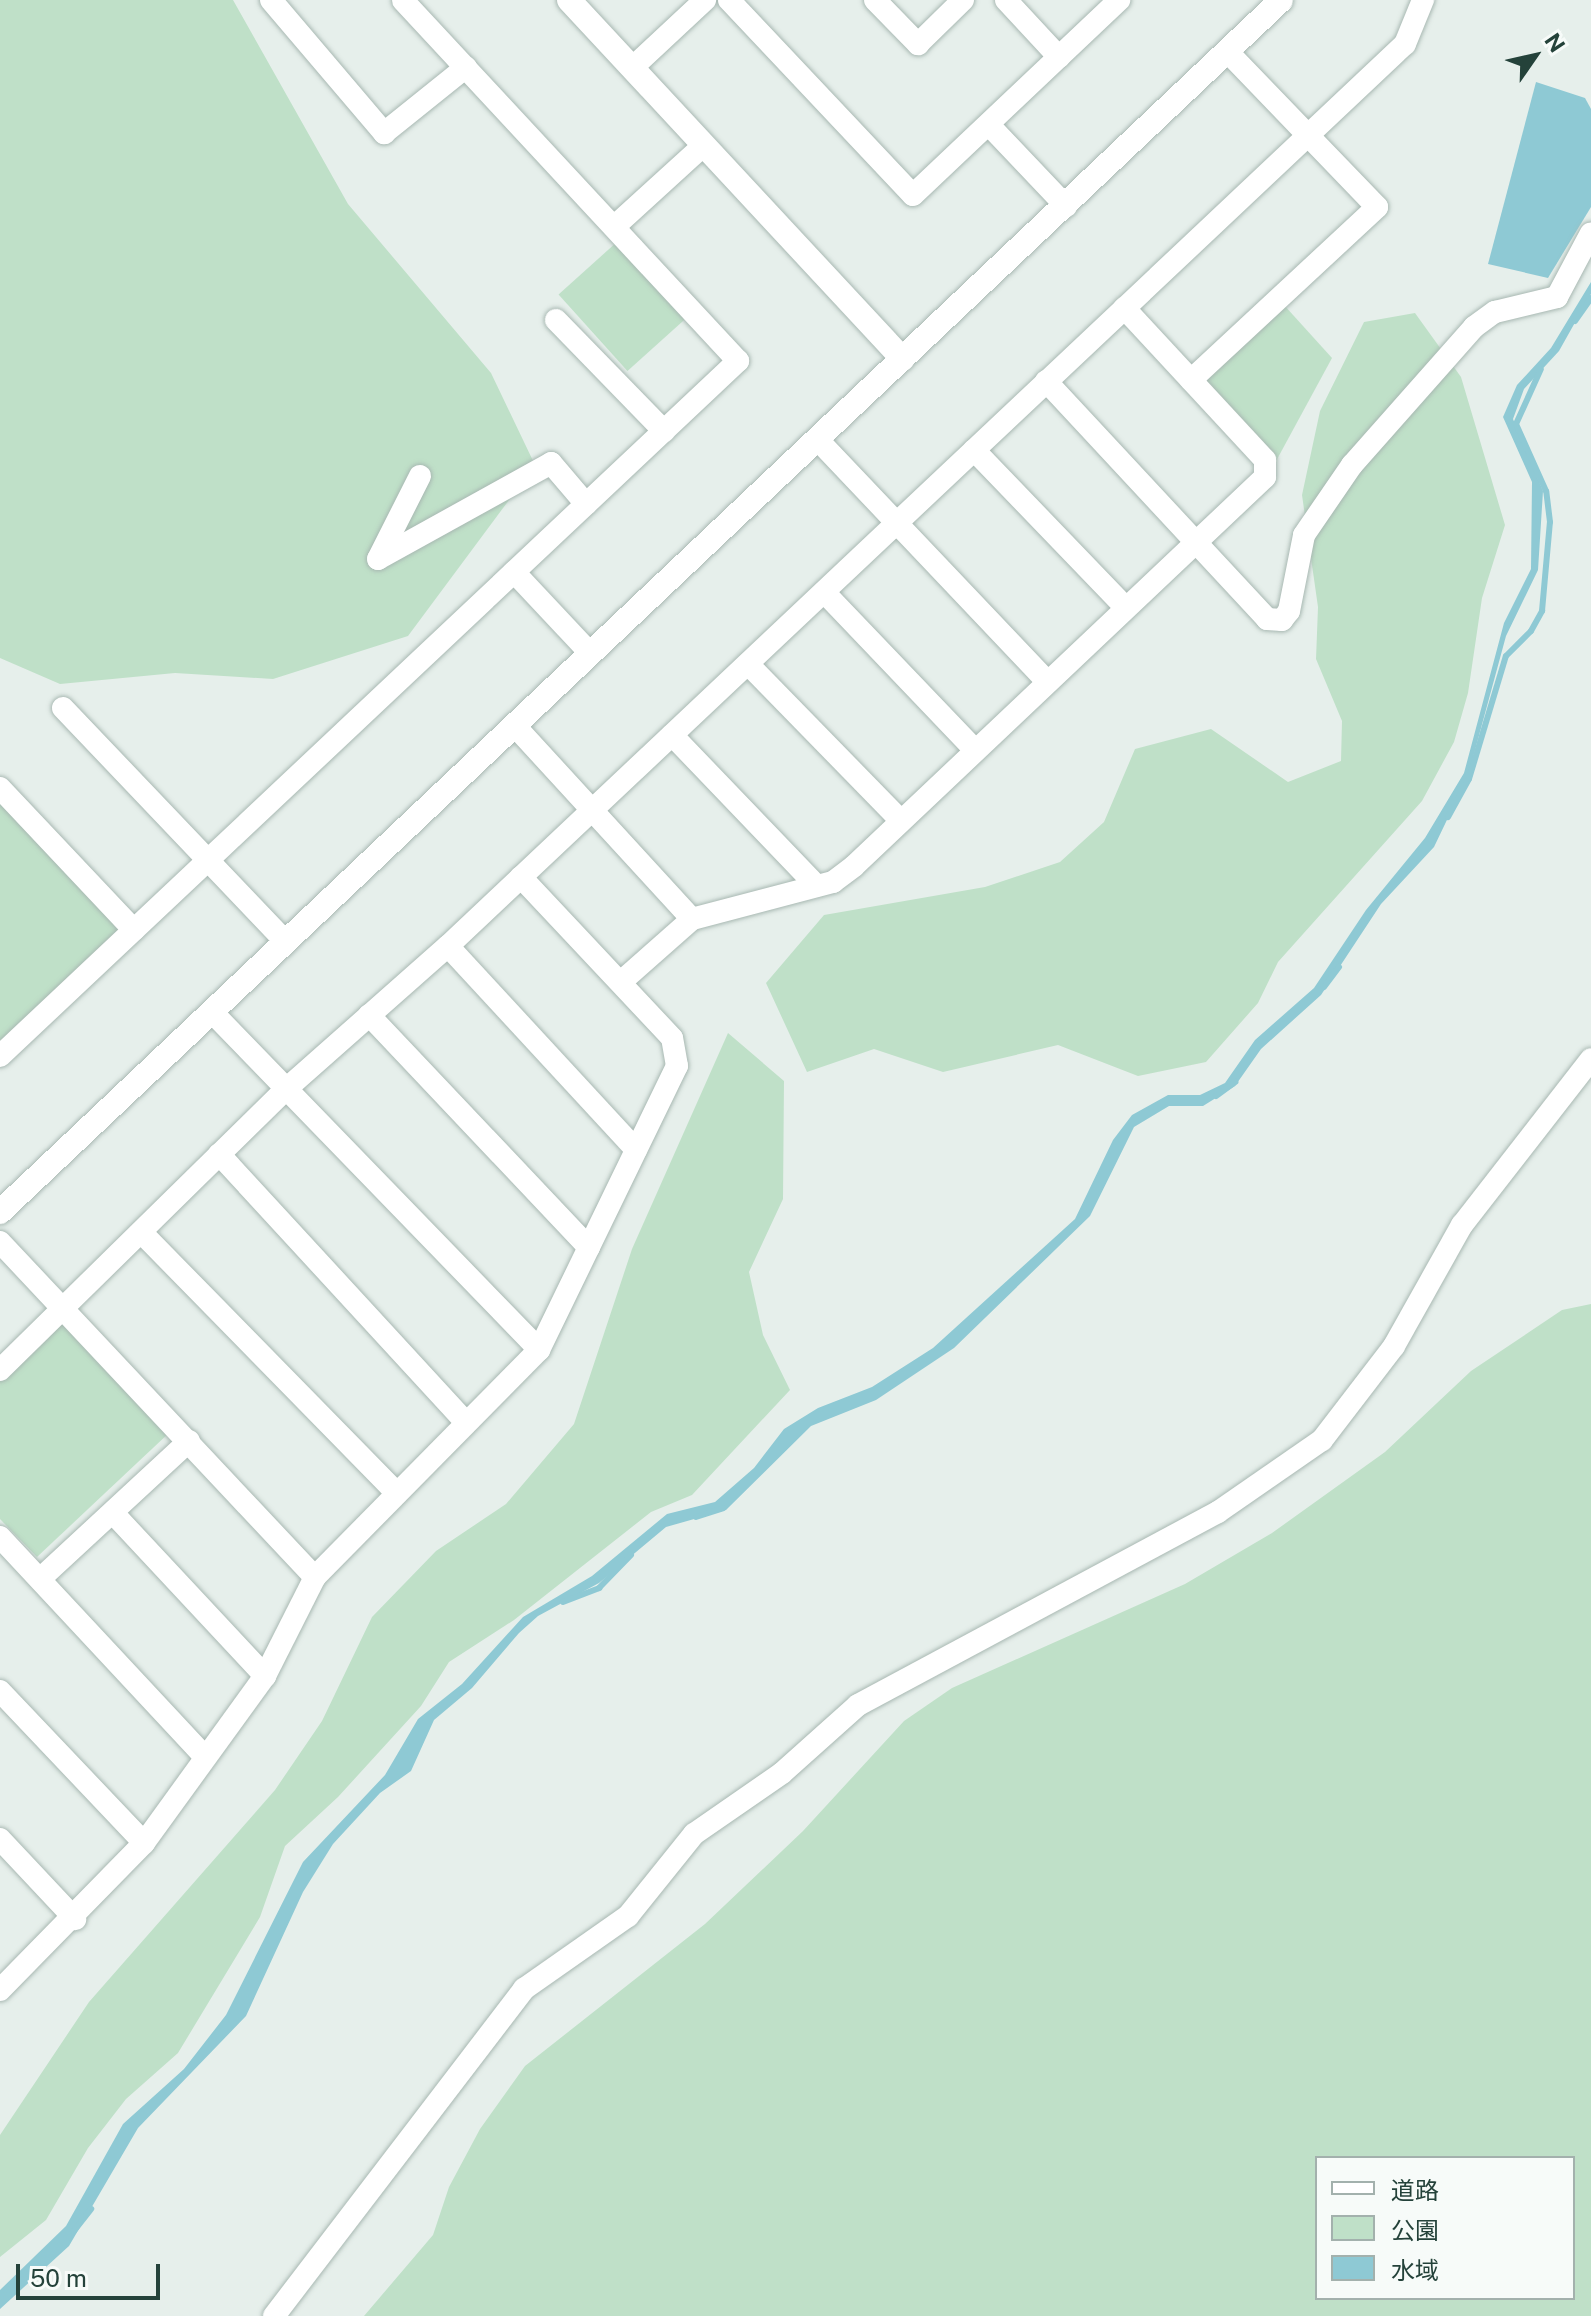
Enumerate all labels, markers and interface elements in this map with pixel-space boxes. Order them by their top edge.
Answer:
north arrow [1495,16,1575,96]
text: N [1539,28,1570,57]
legend [1315,2156,1575,2300]
text: 道路 [1391,2176,1439,2204]
text: 公園 [1391,2216,1439,2244]
scale bar [20,2248,164,2298]
text: 水域 [1391,2256,1439,2284]
text: 50 m [30,2264,87,2292]

